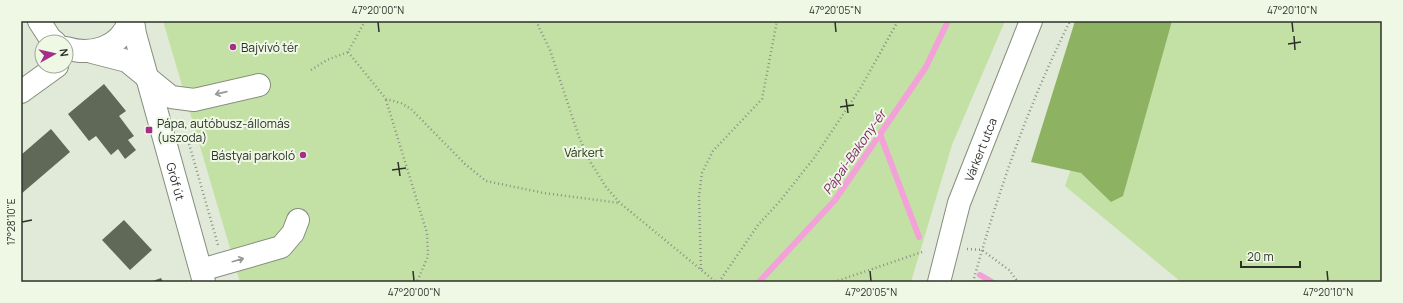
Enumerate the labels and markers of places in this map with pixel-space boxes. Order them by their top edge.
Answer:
place label: Bajvívó tér [241,39,299,56]
marker: Bajvívó tér [228,42,238,52]
place label: Pápa, autóbusz-állomás (uszoda) [157,115,290,146]
marker: Pápa, autóbusz-állomás (uszoda) [144,125,154,135]
place label: Bástyai parkoló [211,147,295,164]
marker: Bástyai parkoló [298,150,308,160]

